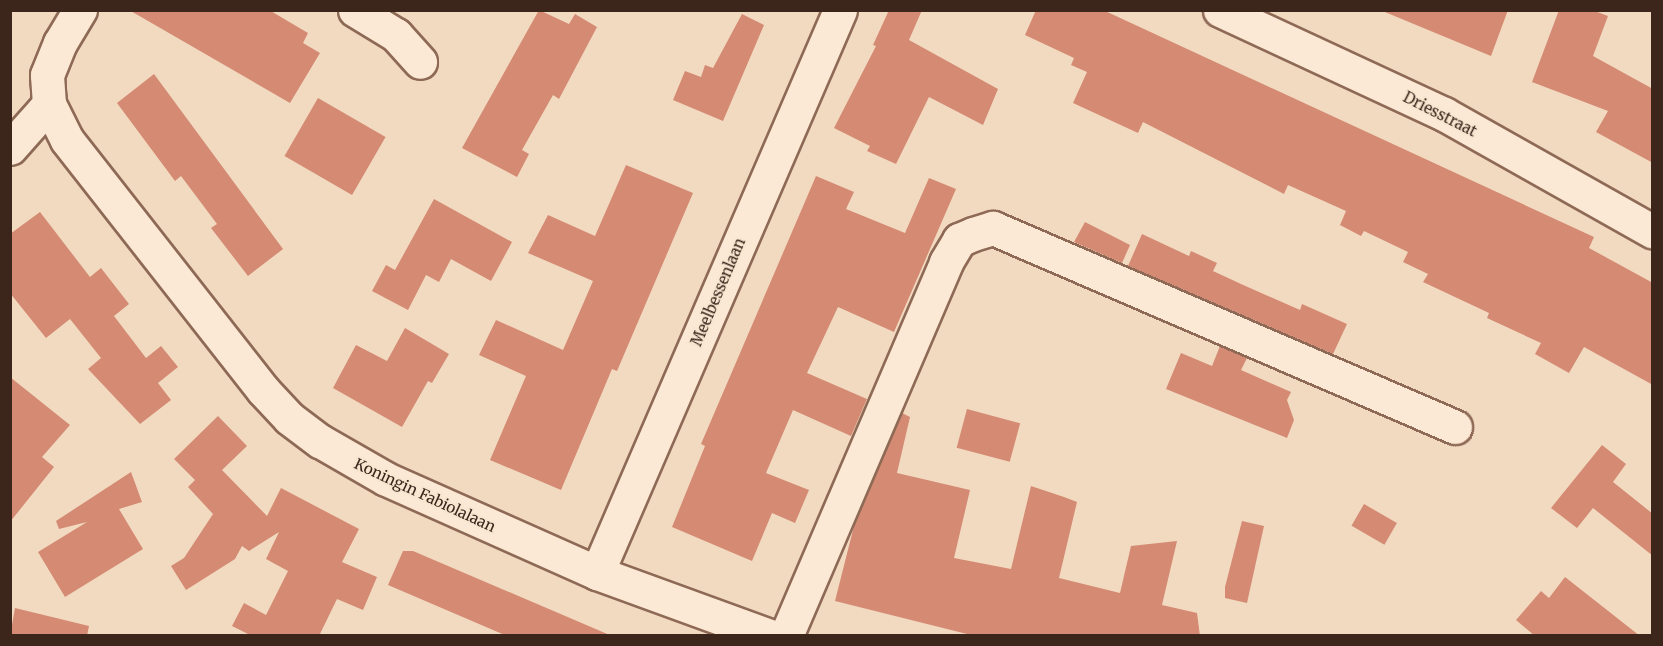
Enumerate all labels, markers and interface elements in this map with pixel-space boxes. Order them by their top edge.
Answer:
street label: Driesstraat [1400,88,1480,140]
street label: Meelbessenlaan [687,235,749,349]
street label: Koningin Fabiolalaan [352,454,498,536]

